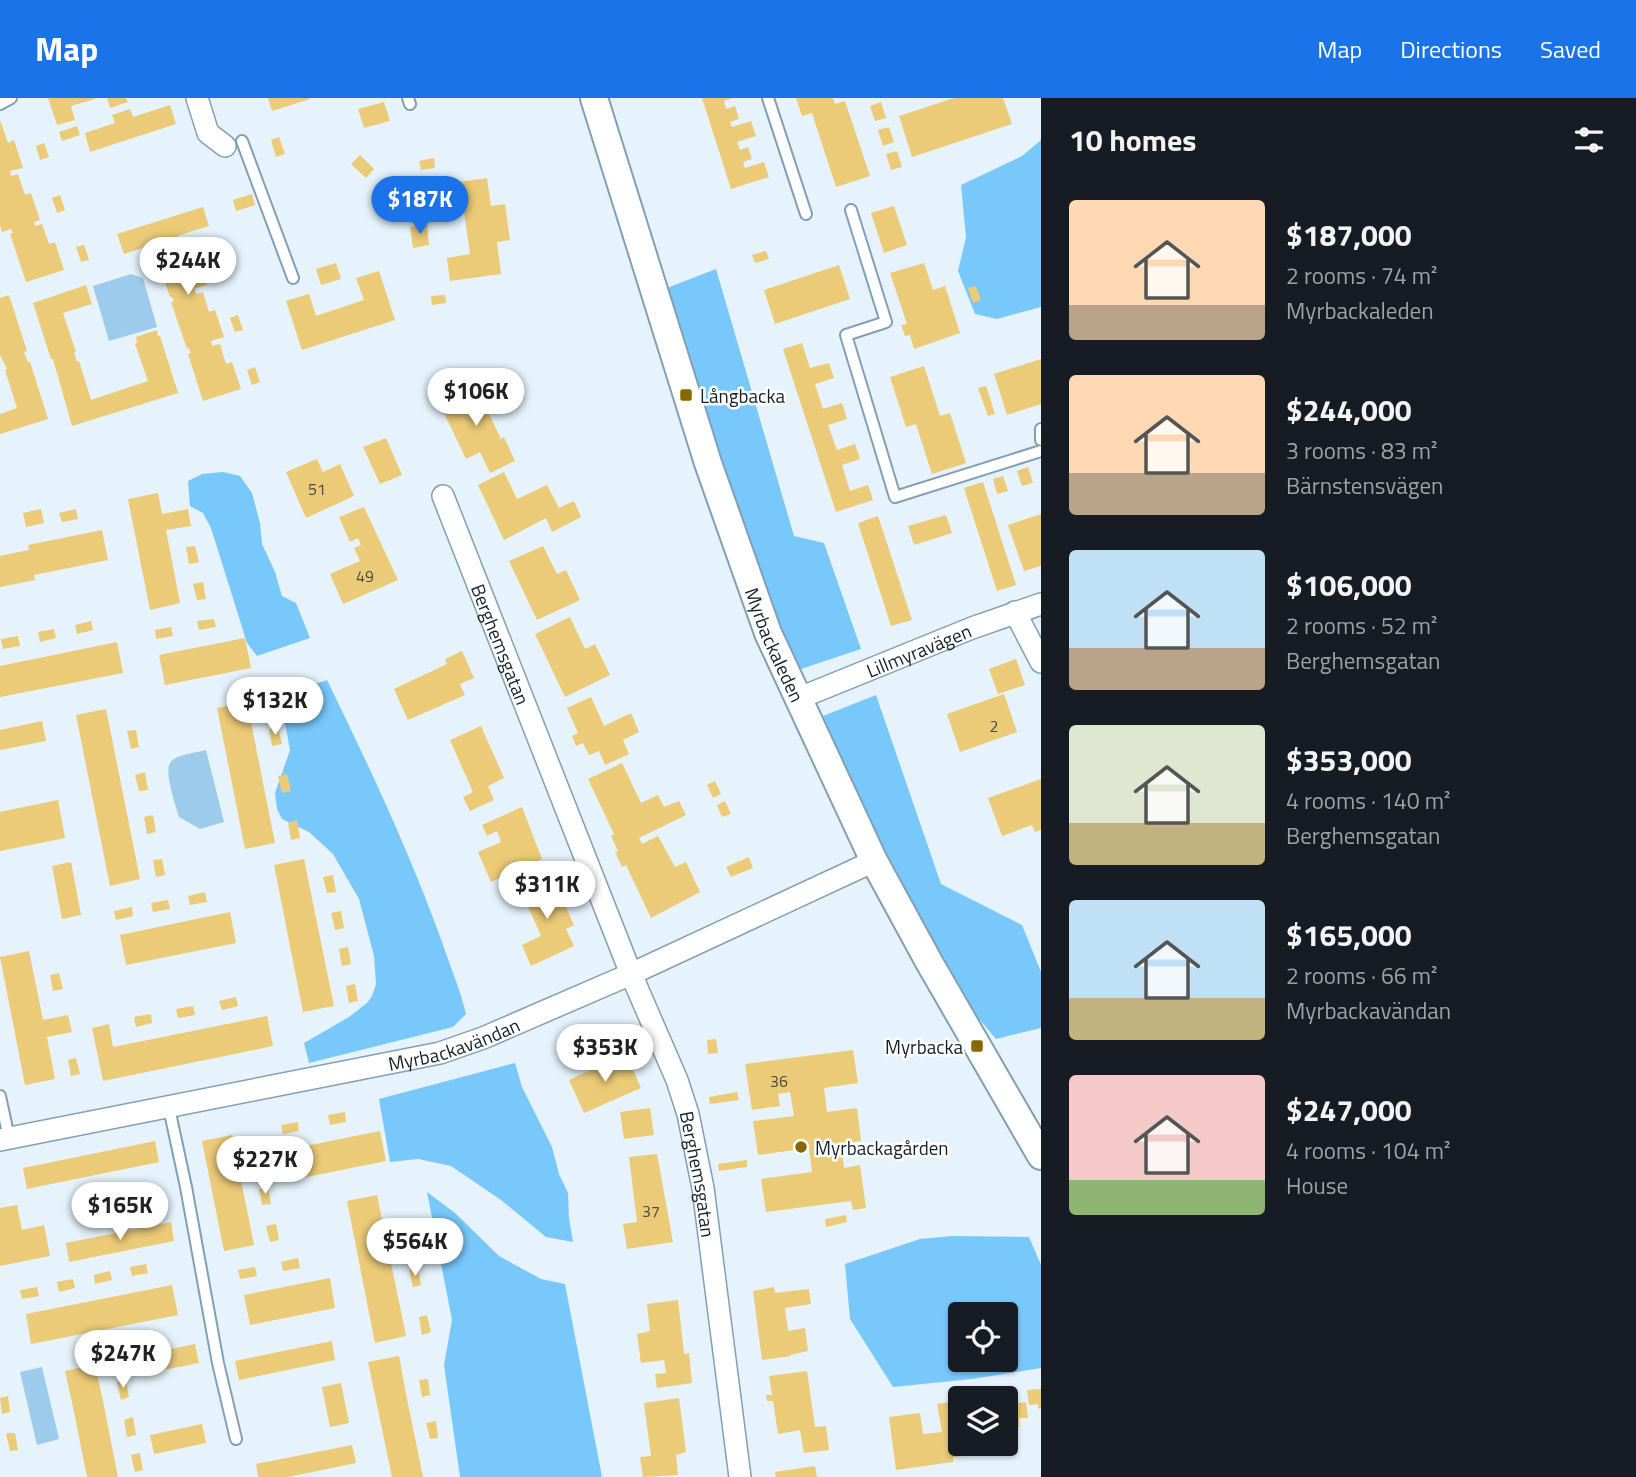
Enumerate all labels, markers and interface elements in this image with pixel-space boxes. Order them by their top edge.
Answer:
text: Map [35,24,98,74]
text: Map [1317,31,1362,67]
text: Directions [1400,31,1502,67]
text: Saved [1540,31,1601,67]
text: 10 homes [1069,117,1196,163]
icon: filters [1570,121,1608,159]
pin: $187K [371,176,469,236]
text: $187K [387,181,453,216]
text: $187,000 [1286,212,1412,258]
icon: home [1125,228,1209,312]
pin: $244K [139,238,237,297]
text: $244K [155,242,221,277]
text: 2 rooms · 74 m² [1286,258,1437,293]
text: Myrbackaleden [1286,293,1434,328]
pin: $106K [427,368,525,428]
text: $106K [443,373,509,408]
place label: Långbacka [700,381,785,410]
marker: Långbacka [678,387,694,403]
text: $244,000 [1286,387,1412,433]
icon: home [1125,403,1209,487]
text: 3 rooms · 83 m² [1286,433,1437,468]
text: Bärnstensvägen [1286,468,1443,503]
house number: 51 [308,477,326,501]
text: $106,000 [1286,562,1412,608]
house number: 49 [356,564,374,588]
icon: home [1125,578,1209,662]
street label: Berghemsgatan [464,579,538,709]
street label: Myrbackaleden [738,583,812,707]
text: 2 rooms · 52 m² [1286,608,1437,643]
street label: Lillmyravägen [861,615,975,684]
text: Berghemsgatan [1286,643,1440,678]
pin: $132K [226,678,324,737]
text: $132K [242,682,308,717]
house number: 2 [990,714,998,738]
text: $353,000 [1286,737,1412,783]
icon: home [1125,753,1209,837]
text: 4 rooms · 140 m² [1286,783,1450,818]
text: Berghemsgatan [1286,818,1440,853]
pin: $311K [498,862,596,921]
text: $311K [514,866,580,901]
text: $165,000 [1286,912,1412,958]
icon: home [1125,928,1209,1012]
text: 2 rooms · 66 m² [1286,958,1437,993]
text: Myrbackavändan [1286,993,1451,1028]
street label: Myrbackavändan [385,1010,524,1077]
pin: $353K [556,1024,654,1084]
text: $353K [572,1029,638,1064]
place label: Myrbacka [885,1032,963,1061]
marker: Myrbacka [969,1038,985,1054]
house number: 36 [770,1069,788,1093]
text: $247,000 [1286,1087,1412,1133]
icon: home [1125,1103,1209,1187]
street label: Berghemsgatan [673,1108,724,1239]
place label: Myrbackagården [815,1133,949,1162]
text: 4 rooms · 104 m² [1286,1133,1450,1168]
pin: $227K [216,1136,314,1196]
marker: Myrbackagården [793,1139,809,1155]
text: $227K [232,1141,298,1176]
text: House [1286,1168,1348,1203]
pin: $165K [71,1182,169,1242]
text: $165K [87,1187,153,1222]
house number: 37 [642,1199,660,1223]
pin: $564K [366,1218,464,1278]
text: $564K [382,1223,448,1258]
map controls [948,1302,1018,1456]
button: locate [948,1302,1018,1372]
pin: $247K [74,1330,172,1390]
text: $247K [90,1335,156,1370]
button: layers [948,1386,1018,1456]

